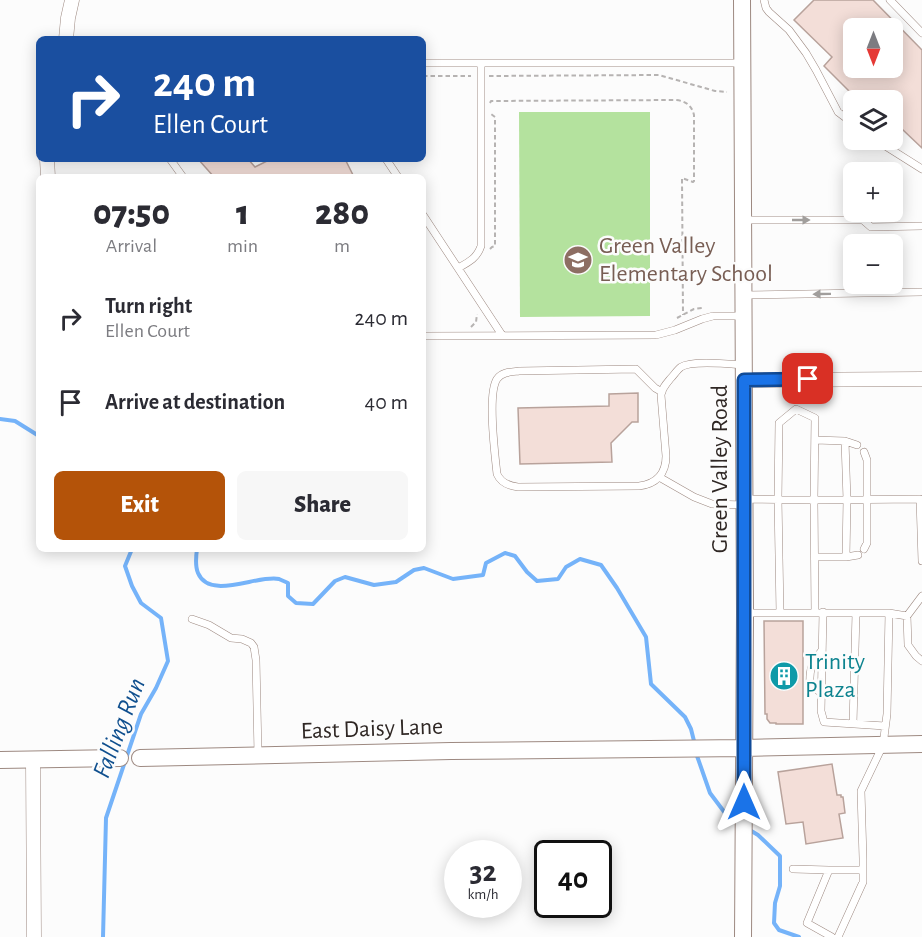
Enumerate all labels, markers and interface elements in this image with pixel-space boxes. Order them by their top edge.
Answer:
north arrow [843,18,903,78]
map controls [843,18,903,294]
icon: right [54,60,132,138]
text: 240 m [153,62,256,104]
button: layers [843,90,903,150]
text: Ellen Court [153,111,268,138]
button: + [843,162,903,222]
text: 07:50 [93,195,170,231]
text: 1 [236,195,249,231]
text: 280 [315,195,369,231]
one-way arrow [791,215,810,225]
place label: Green Valley Elementary School [599,234,773,286]
button: − [843,234,903,294]
text: Arrival [106,236,157,256]
text: min [227,236,258,256]
text: m [334,236,350,256]
school or university icon: Green Valley Elementary School [562,244,594,276]
one-way arrow [812,289,831,298]
text: Turn right [105,295,192,317]
icon: right [54,302,87,335]
text: 240 m [355,307,408,329]
text: Ellen Court [105,321,190,341]
pin [782,353,833,404]
icon: arrive [791,362,824,395]
street label: Green Valley Road [708,385,732,553]
icon: arrive [54,386,87,419]
text: Arrive at destination [105,391,285,413]
text: 40 m [365,391,408,413]
button: Exit [54,471,225,540]
button: Share [237,471,408,540]
place label: Trinity Plaza [805,650,865,702]
building icon: Trinity Plaza [768,660,800,692]
water label: Falling Run [88,674,150,782]
street label: East Daisy Lane [300,715,444,743]
position arrow [712,770,776,834]
speed limit sign: 40 [534,840,612,918]
text: 32 [469,857,497,887]
text: km/h [468,887,498,902]

